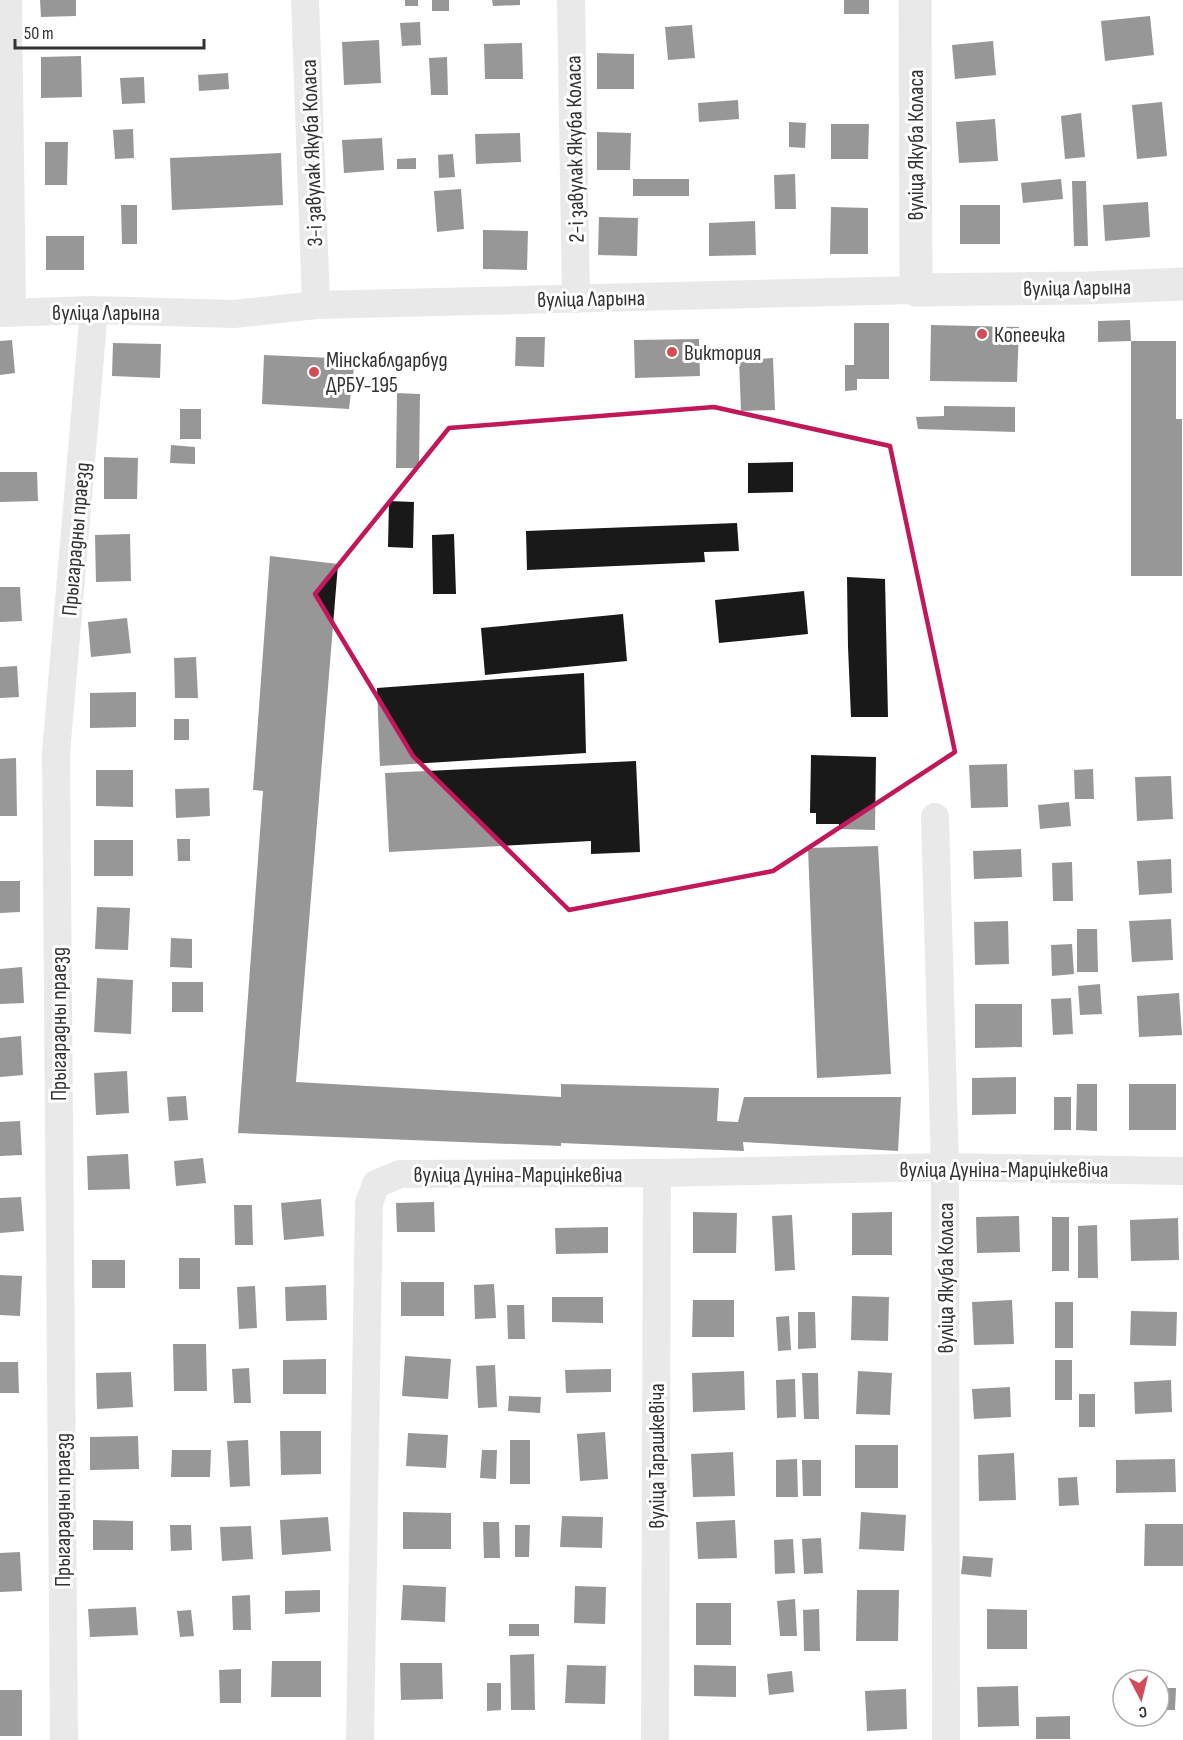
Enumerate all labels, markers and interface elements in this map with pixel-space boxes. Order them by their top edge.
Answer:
scale bar [15,12,204,50]
text: 50 m [24,23,54,44]
street label: 2-і завулак Якуба Коласа [560,55,591,243]
street label: 3-і завулак Якуба Коласа [296,59,329,247]
street label: вуліца Якуба Коласа [903,70,930,220]
street label: вуліца Ларына [1023,274,1131,303]
street label: вуліца Ларына [537,285,645,314]
street label: вуліца Ларына [52,300,160,327]
place label: Копеечка [994,322,1065,349]
marker: Копеечка [975,327,989,341]
place label: Виктория [684,340,761,367]
marker: Виктория [665,345,679,359]
place label: Мінскаблдарбуд ДРБУ-195 [326,347,448,399]
marker: Мінскаблдарбуд ДРБУ-195 [307,365,321,379]
street label: Прыгарадны праезд [56,461,97,617]
street label: Прыгарадны праезд [46,947,73,1101]
street label: вуліца Дуніна-Марцінкевіча [899,1157,1109,1184]
street label: вуліца Дуніна-Марцінкевіча [413,1162,623,1189]
street label: вуліца Якуба Коласа [933,1203,960,1353]
street label: вуліца Тарашкевіча [644,1383,671,1529]
street label: Прыгарадны праезд [50,1433,77,1587]
north arrow [1111,1668,1171,1728]
text: С [1137,1701,1148,1721]

